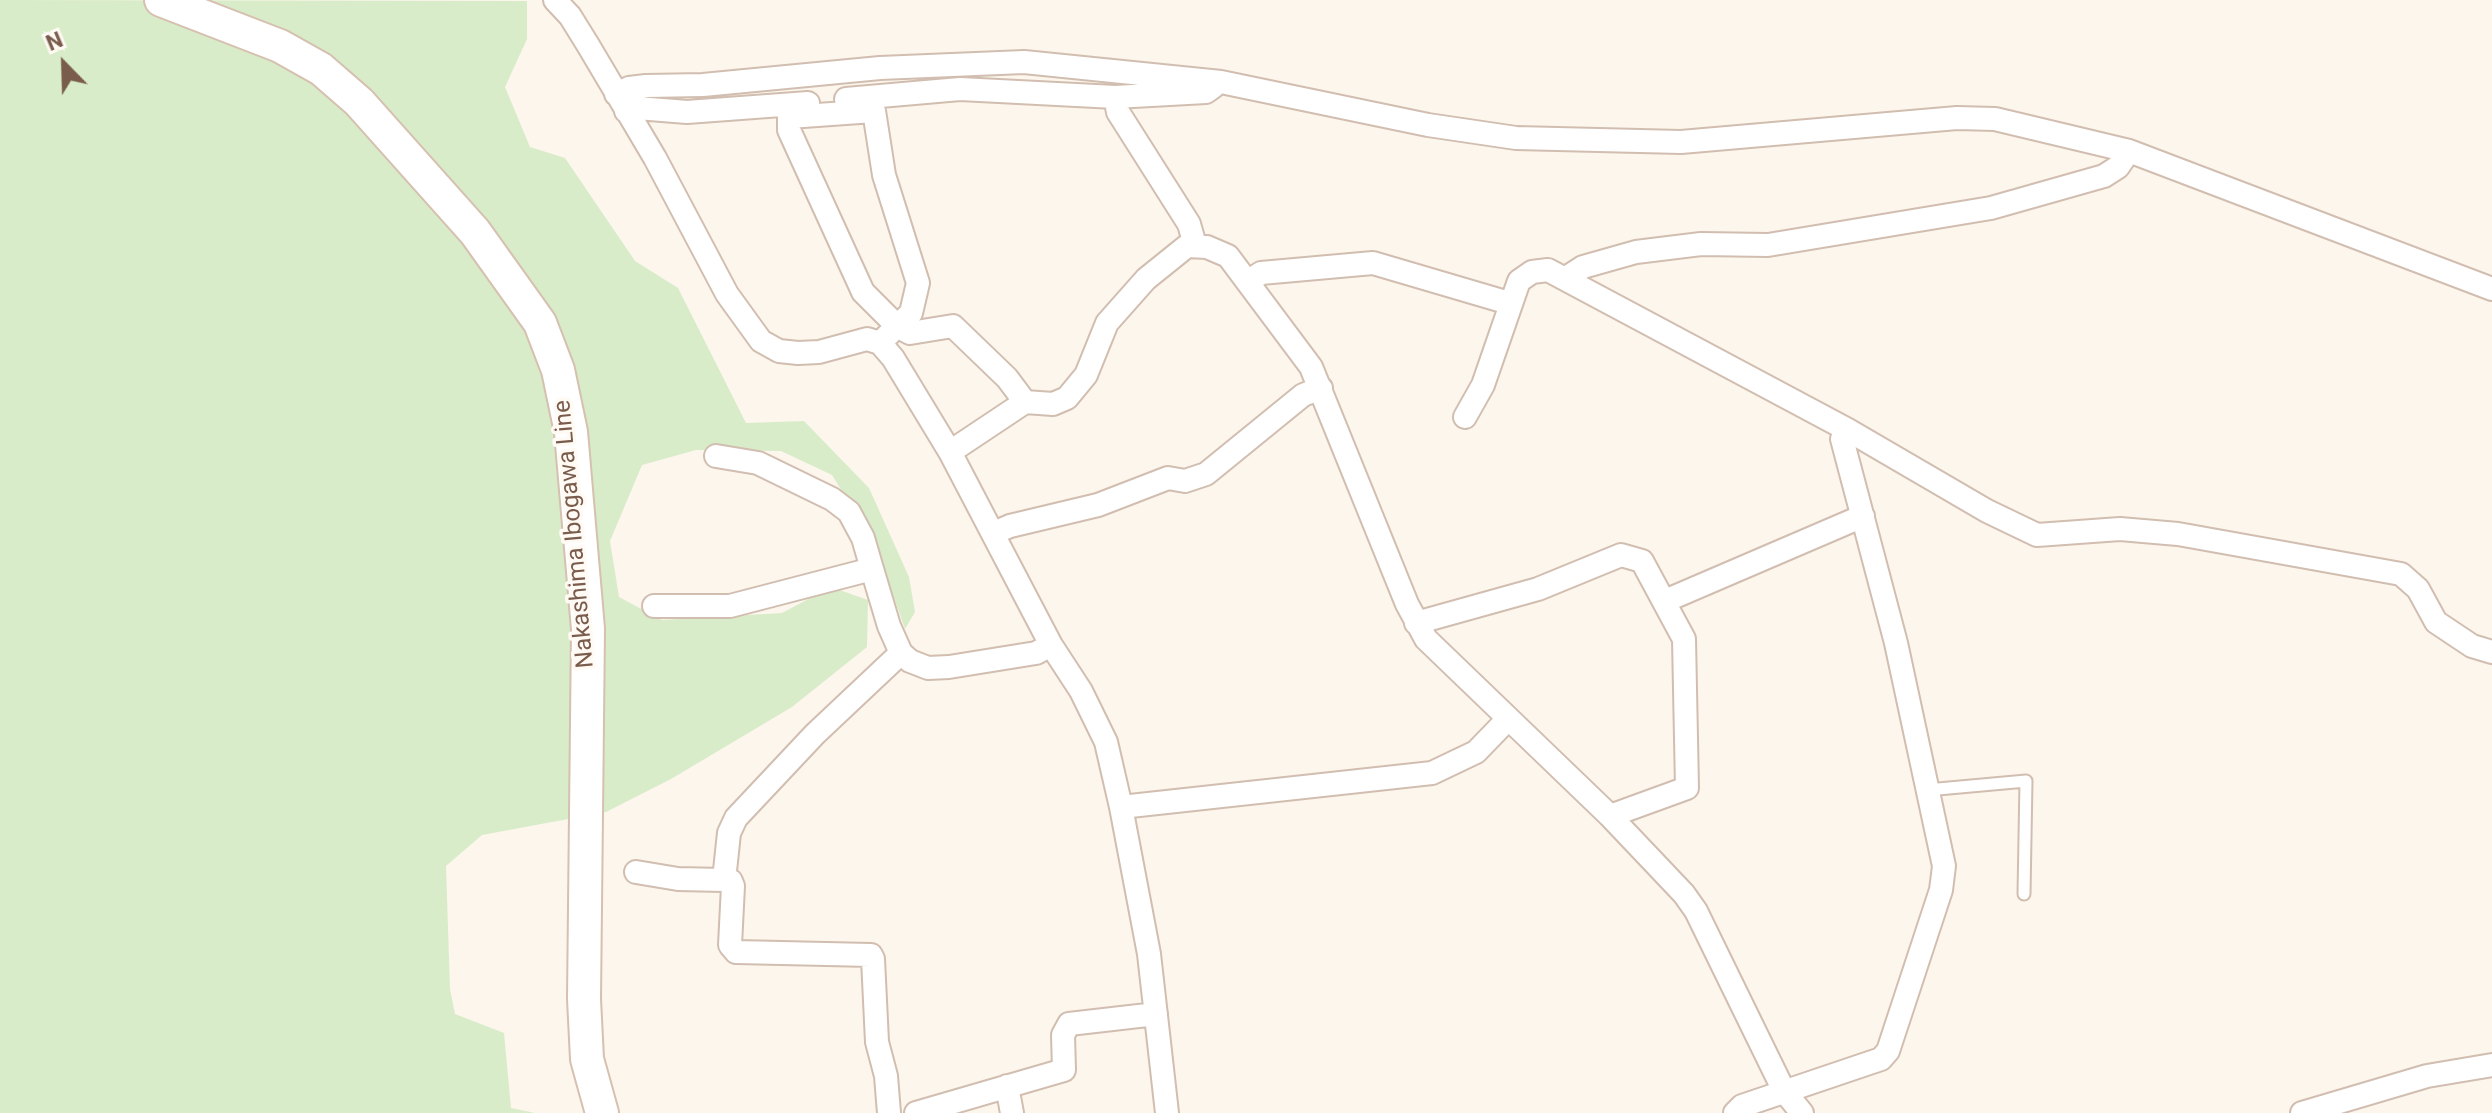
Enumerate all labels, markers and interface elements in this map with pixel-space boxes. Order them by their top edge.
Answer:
north arrow [24,24,104,104]
text: N [42,27,66,56]
street label: Nakashima Ibogawa Line [549,399,601,669]

